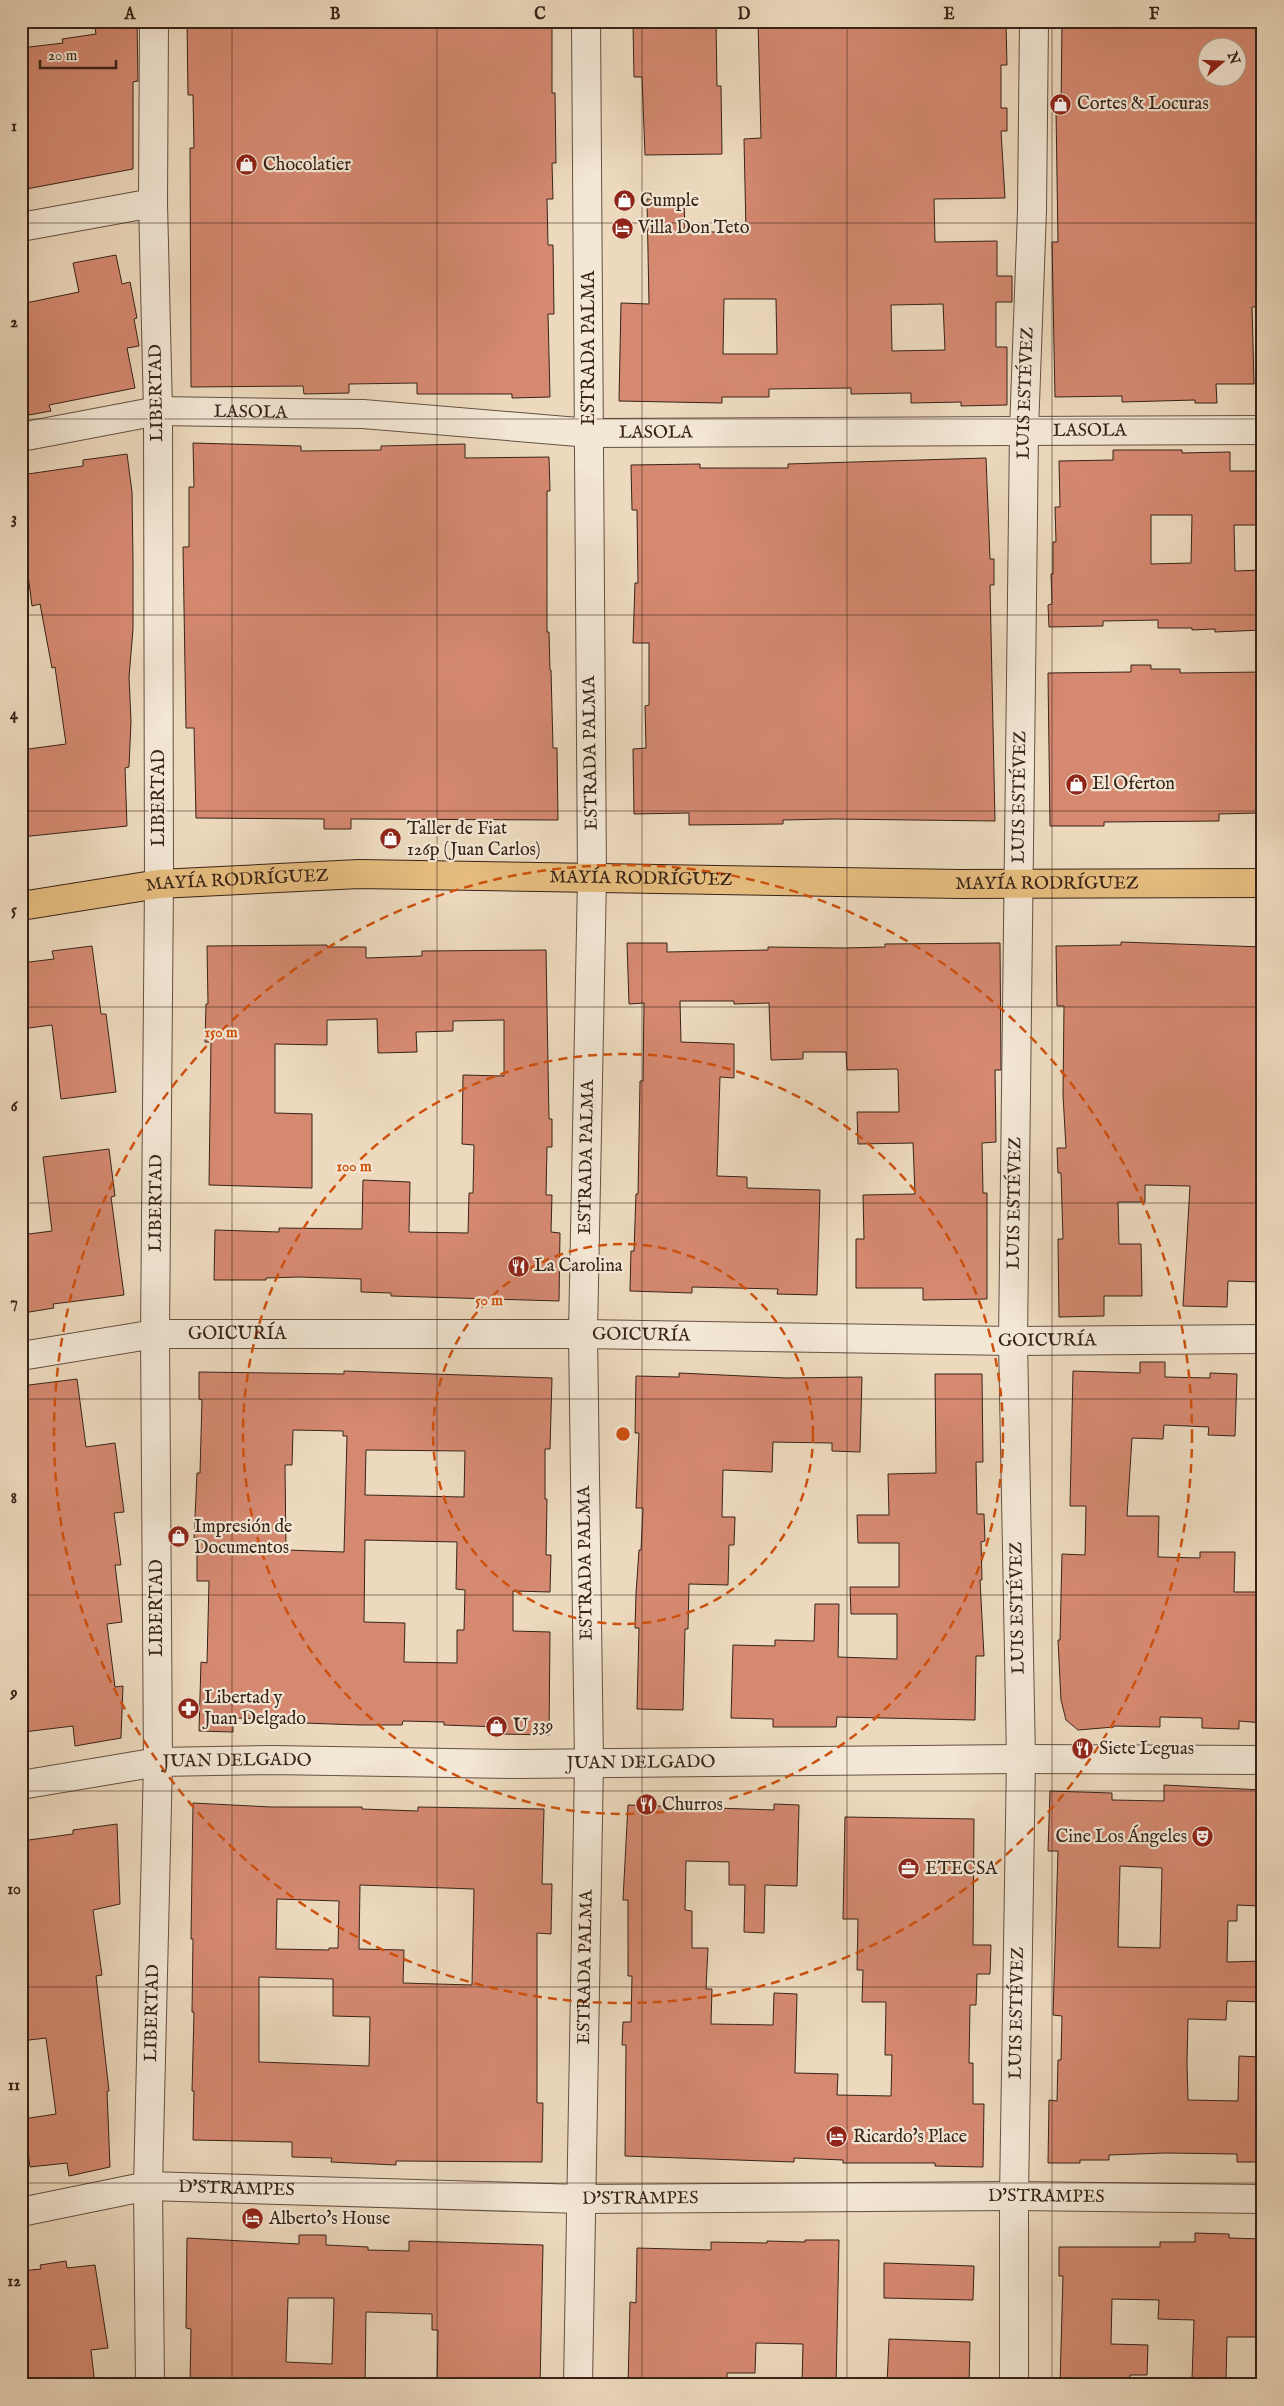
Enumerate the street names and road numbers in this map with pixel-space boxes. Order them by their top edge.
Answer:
street label: ESTRADA PALMA [578,270,601,425]
street label: LUIS ESTÉVEZ [1012,326,1039,460]
street label: LIBERTAD [145,344,169,442]
street label: LASOLA [213,400,288,424]
street label: LASOLA [1053,419,1128,442]
street label: LASOLA [619,421,694,444]
street label: ESTRADA PALMA [578,675,604,831]
street label: LUIS ESTÉVEZ [1006,730,1032,864]
street label: LIBERTAD [148,749,171,847]
street label: MAYÍA RODRÍGUEZ [144,864,330,897]
street label: MAYÍA RODRÍGUEZ [549,864,733,892]
street label: MAYÍA RODRÍGUEZ [955,870,1139,896]
street label: ESTRADA PALMA [573,1079,600,1235]
street label: LUIS ESTÉVEZ [1001,1136,1027,1270]
street label: LIBERTAD [144,1154,168,1252]
street label: GOICURÍA [188,1321,287,1346]
street label: GOICURÍA [592,1322,691,1347]
street label: GOICURÍA [998,1327,1097,1353]
street label: ESTRADA PALMA [573,1485,599,1641]
street label: LUIS ESTÉVEZ [1003,1541,1031,1674]
street label: LIBERTAD [146,1559,169,1657]
street label: JUAN DELGADO [160,1748,312,1773]
street label: JUAN DELGADO [565,1751,716,1775]
street label: ESTRADA PALMA [573,1889,598,2045]
street label: LUIS ESTÉVEZ [1004,1946,1029,2079]
street label: LIBERTAD [139,1964,165,2062]
street label: D'STRAMPES [178,2175,295,2202]
street label: D'STRAMPES [988,2184,1105,2209]
street label: D'STRAMPES [582,2187,699,2210]

